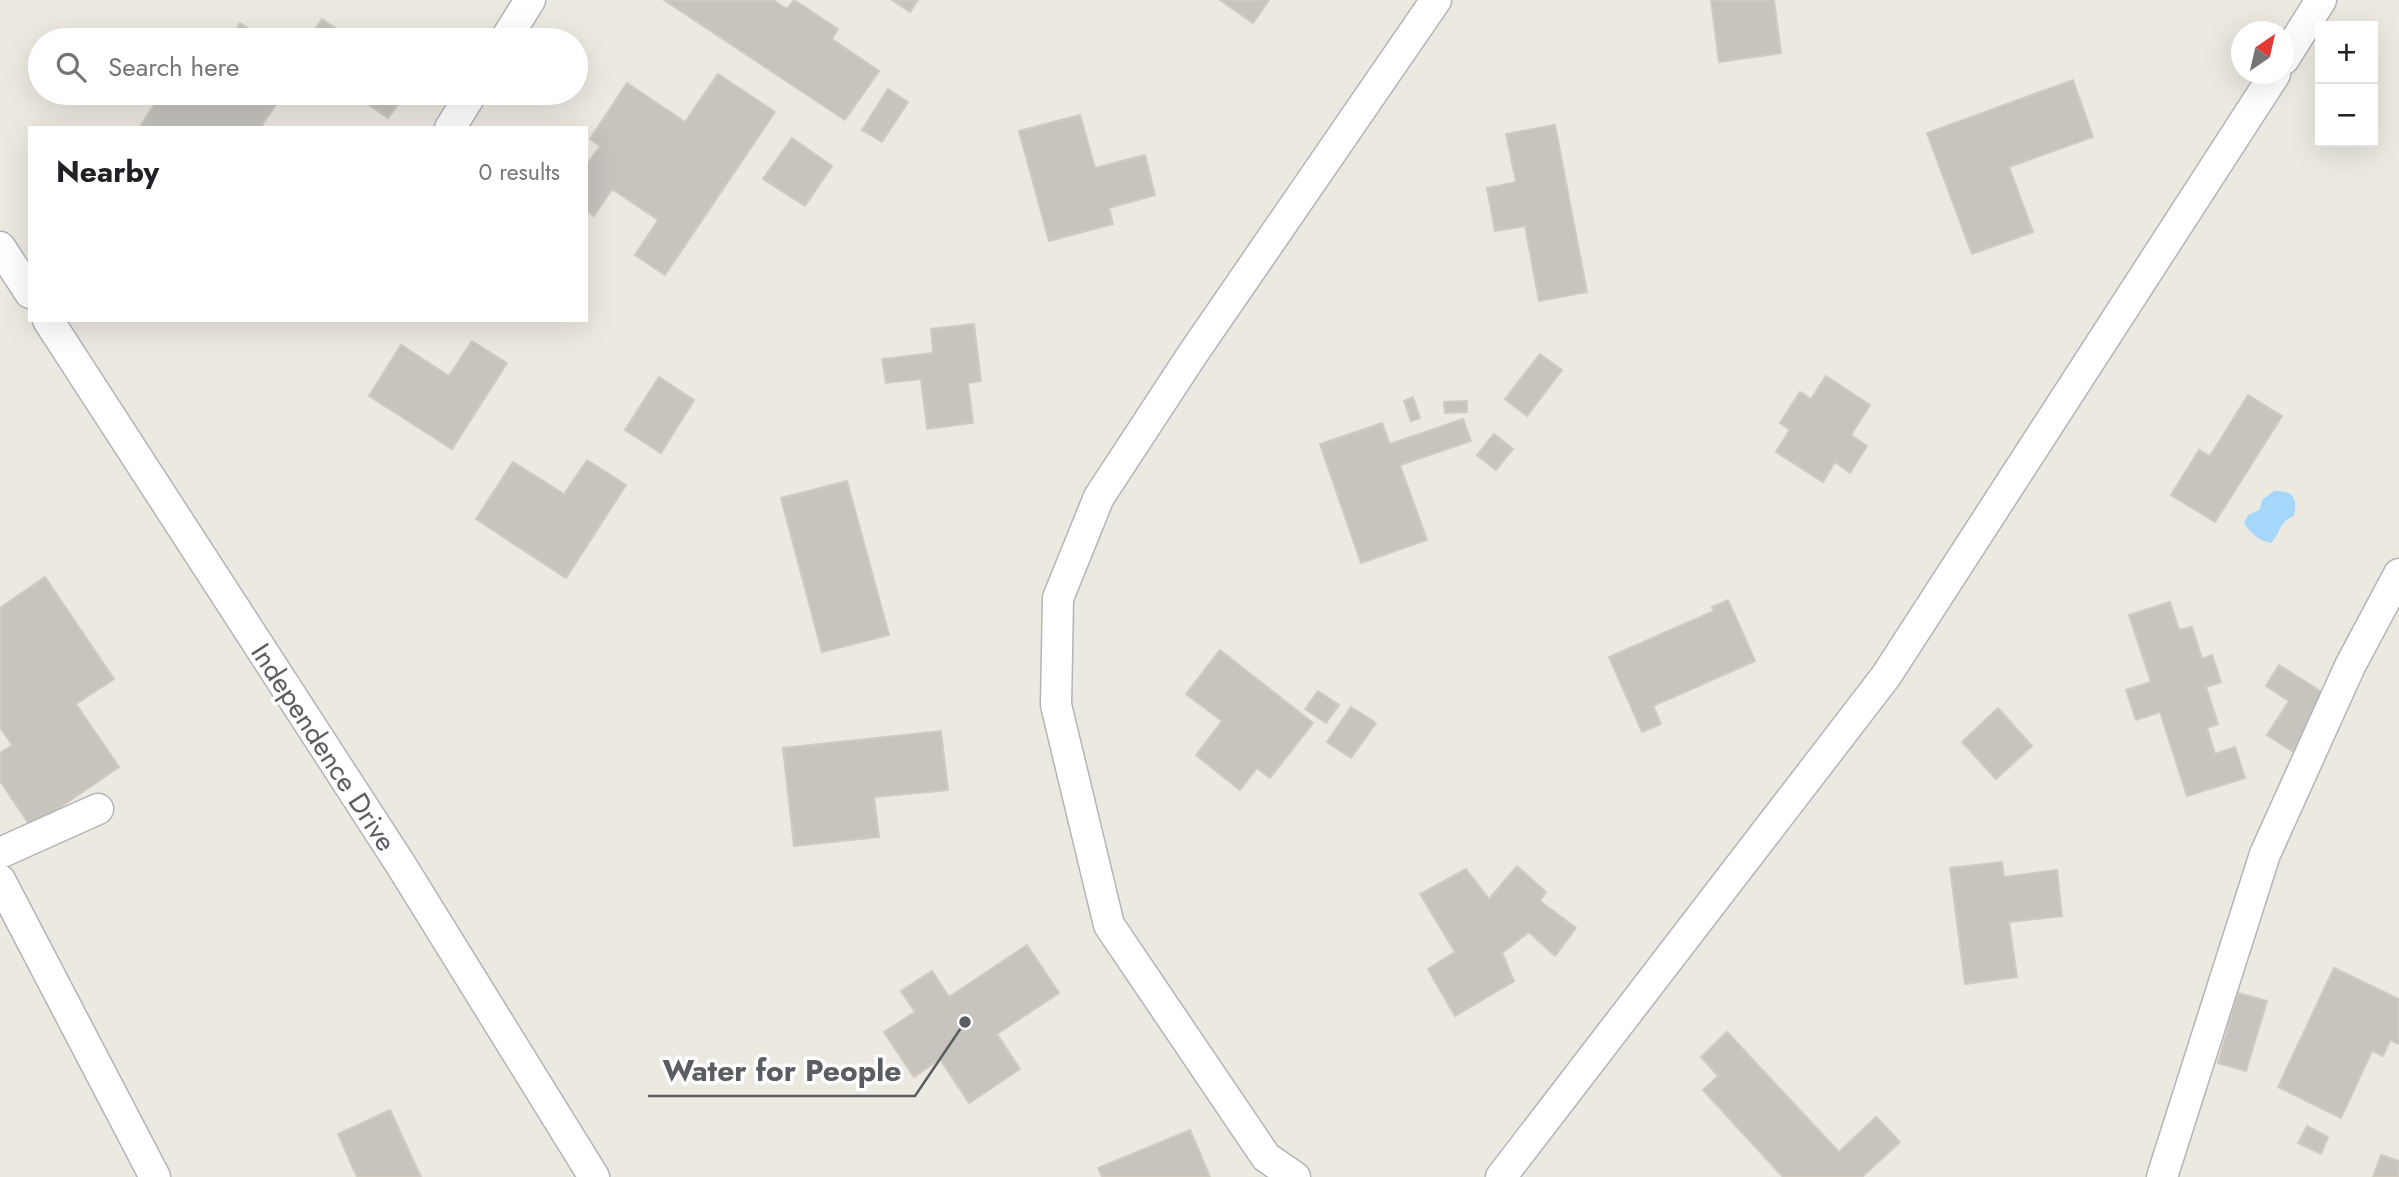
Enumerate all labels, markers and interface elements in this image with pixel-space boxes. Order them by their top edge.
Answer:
north arrow [2231,21,2294,84]
map controls [2315,21,2378,147]
button: + [2315,21,2378,84]
search box [28,28,588,105]
icon: search [52,48,90,86]
text: Search here [108,48,240,86]
button: − [2315,84,2378,147]
text: Nearby [56,150,159,193]
text: 0 results [478,155,560,189]
street label: Independence Drive [241,635,406,859]
callout: Water for People [648,1045,915,1096]
text: Water for People [662,1049,902,1092]

